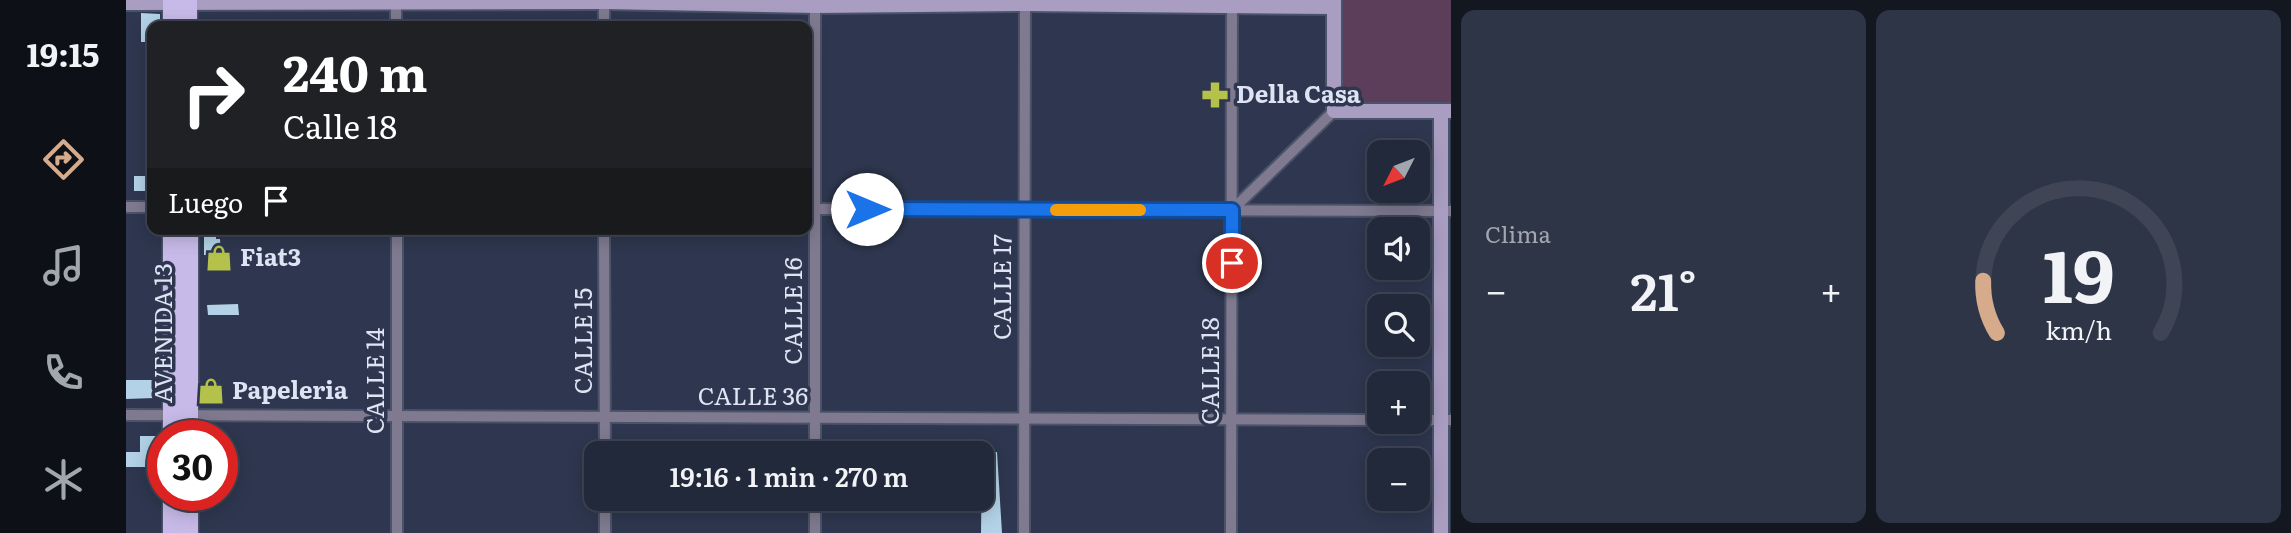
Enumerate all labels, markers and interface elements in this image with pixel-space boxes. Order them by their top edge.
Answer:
text: 19:15 [27,29,99,77]
text: 240 m [283,34,428,107]
icon: right [168,49,259,140]
place label: Della Casa [1236,75,1361,110]
pharmacy icon: Della Casa [1200,80,1230,110]
text: Calle 18 [283,101,397,149]
icon: directions [39,135,88,184]
north arrow [1367,140,1430,203]
map controls [1367,140,1430,511]
position arrow [830,172,904,246]
text: Luego [168,182,243,221]
icon: arrive [257,182,295,220]
text: Clima [1485,216,1551,250]
button: sound [1367,217,1430,280]
text: 19 [2042,217,2115,325]
pin [1202,233,1262,293]
street label: CALLE 17 [983,234,1018,340]
place label: Fiat3 [240,238,301,273]
icon: music [39,241,88,290]
shop icon: Fiat3 [204,243,234,273]
icon: arrive [1213,244,1251,282]
text: 21° [1630,250,1697,327]
street label: CALLE 16 [774,257,809,365]
text: − [1485,260,1507,317]
text: + [1820,260,1842,317]
street label: AVENIDA 13 [144,263,179,403]
street label: CALLE 15 [564,288,599,394]
button: search [1367,294,1430,357]
text: km/h [2045,310,2112,347]
street label: CALLE 18 [1191,317,1226,425]
street label: CALLE 14 [356,328,391,434]
icon: phone [39,348,88,397]
place label: Papeleria [232,371,348,406]
button: + [1367,371,1430,434]
shop icon: Papeleria [196,376,226,406]
street label: CALLE 36 [698,377,808,412]
speed limit sign: 30 [147,420,238,511]
button: − [1367,448,1430,511]
icon: climate [39,455,88,504]
text: 19:16 · 1 min · 270 m [669,456,909,495]

